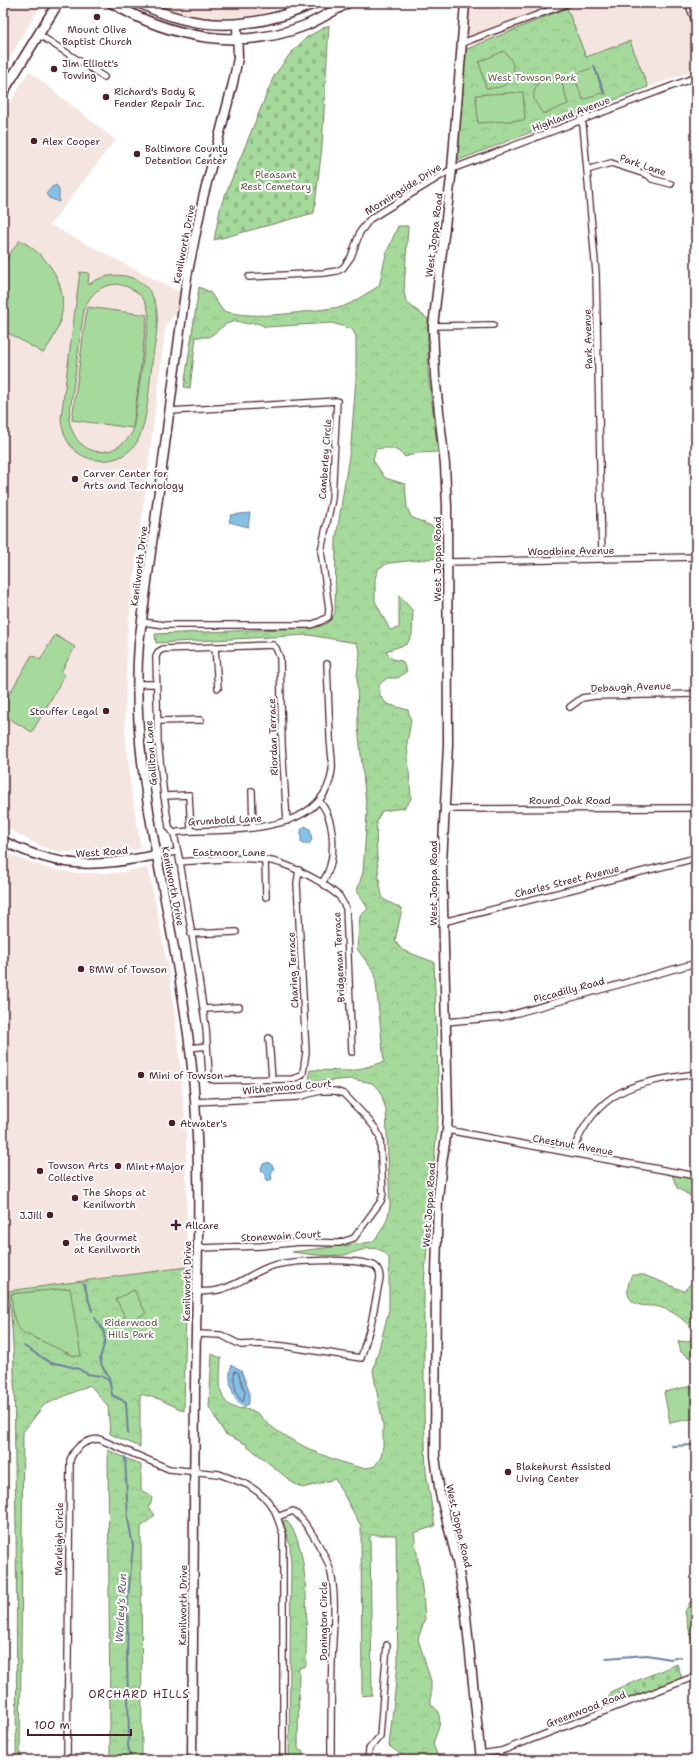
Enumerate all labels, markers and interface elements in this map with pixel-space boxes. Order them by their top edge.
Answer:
marker: Mount Olive Baptist Church [92,12,102,22]
place label: Mount Olive Baptist Church [62,23,132,48]
place label: Jim Elliott's Towing [62,57,119,82]
marker: Jim Elliott's Towing [49,64,59,74]
park label: West Towson Park [488,71,577,84]
place label: Richard's Body & Fender Repair Inc. [114,85,205,110]
marker: Richard's Body & Fender Repair Inc. [101,92,111,102]
street label: Highland Avenue [530,93,612,135]
place label: Alex Cooper [42,135,101,148]
marker: Alex Cooper [29,136,39,146]
place label: Baltimore County Detention Center [145,142,228,167]
marker: Baltimore County Detention Center [132,149,142,159]
street label: Park Lane [618,151,668,179]
street label: Morningside Drive [362,160,444,218]
park label: Pleasant Rest Cemetary [241,168,312,193]
street label: West Joppa Road [422,191,446,278]
street label: Kenilworth Drive [170,203,198,285]
street label: Park Avenue [580,308,596,369]
street label: Camberley Circle [316,418,334,500]
place label: Carver Center for Arts and Technology [83,467,184,492]
marker: Carver Center for Arts and Technology [70,474,80,484]
street label: West Joppa Road [431,516,444,602]
street label: Kenilworth Drive [128,525,150,607]
street label: Woodbine Avenue [528,544,615,558]
street label: Debaugh Avenue [590,679,672,695]
street label: Riordan Terrace [265,698,281,776]
place label: Stouffer Legal [30,705,98,718]
marker: Stouffer Legal [101,706,111,716]
street label: Galliton Lane [142,720,160,786]
street label: Round Oak Road [529,794,612,807]
street label: Grumbold Lane [188,812,263,828]
street label: West Joppa Road [427,840,440,926]
street label: West Road [75,844,129,860]
street label: Kenilworth Drive [159,845,187,927]
street label: Eastmoor Lane [192,846,266,859]
street label: Charles Street Avenue [513,862,621,900]
street label: Bridgeman Terrace [330,911,348,1003]
street label: Charing Terrace [284,931,301,1009]
place label: BMW of Towson [89,963,167,976]
marker: BMW of Towson [76,964,86,974]
street label: Piccadilly Road [532,974,607,1006]
place label: Mini of Towson [149,1069,223,1082]
marker: Mini of Towson [136,1070,146,1080]
street label: Witherwood Court [242,1077,332,1097]
place label: Atwater's [180,1117,227,1130]
marker: Atwater's [167,1118,177,1128]
street label: Chestnut Avenue [532,1132,615,1159]
place label: Towson Arts Collective [48,1159,109,1184]
place label: Mint+Major [126,1160,185,1173]
marker: Mint+Major [113,1161,123,1171]
street label: West Joppa Road [420,1161,439,1248]
marker: Towson Arts Collective [35,1166,45,1176]
place label: The Shops at Kenilworth [83,1186,146,1211]
marker: The Shops at Kenilworth [70,1193,80,1203]
place label: J.Jill [19,1209,42,1222]
marker: J.Jill [45,1210,55,1220]
marker: Allcare [170,1219,182,1231]
place label: Allcare [185,1219,219,1232]
street label: Stonewain Court [240,1227,322,1245]
place label: The Gourmet at Kenilworth [74,1231,141,1256]
marker: The Gourmet at Kenilworth [61,1238,71,1248]
street label: Kenilworth Drive [180,1240,194,1321]
park label: Riderwood Hills Park [105,1316,158,1341]
place label: Blakehurst Assisted Living Center [516,1460,612,1485]
marker: Blakehurst Assisted Living Center [503,1467,513,1477]
street label: West Joppa Road [443,1483,475,1570]
street label: Marleigh Circle [52,1502,66,1576]
street label: Kenilworth Drive [176,1564,190,1645]
water label: Worley's Run [112,1573,130,1643]
street label: Donington Circle [317,1581,330,1661]
district label: ORCHARD HILLS [88,1687,190,1702]
street label: Greenwood Road [544,1688,628,1730]
scale bar [28,1711,131,1737]
text: 100 m [34,1717,70,1733]

